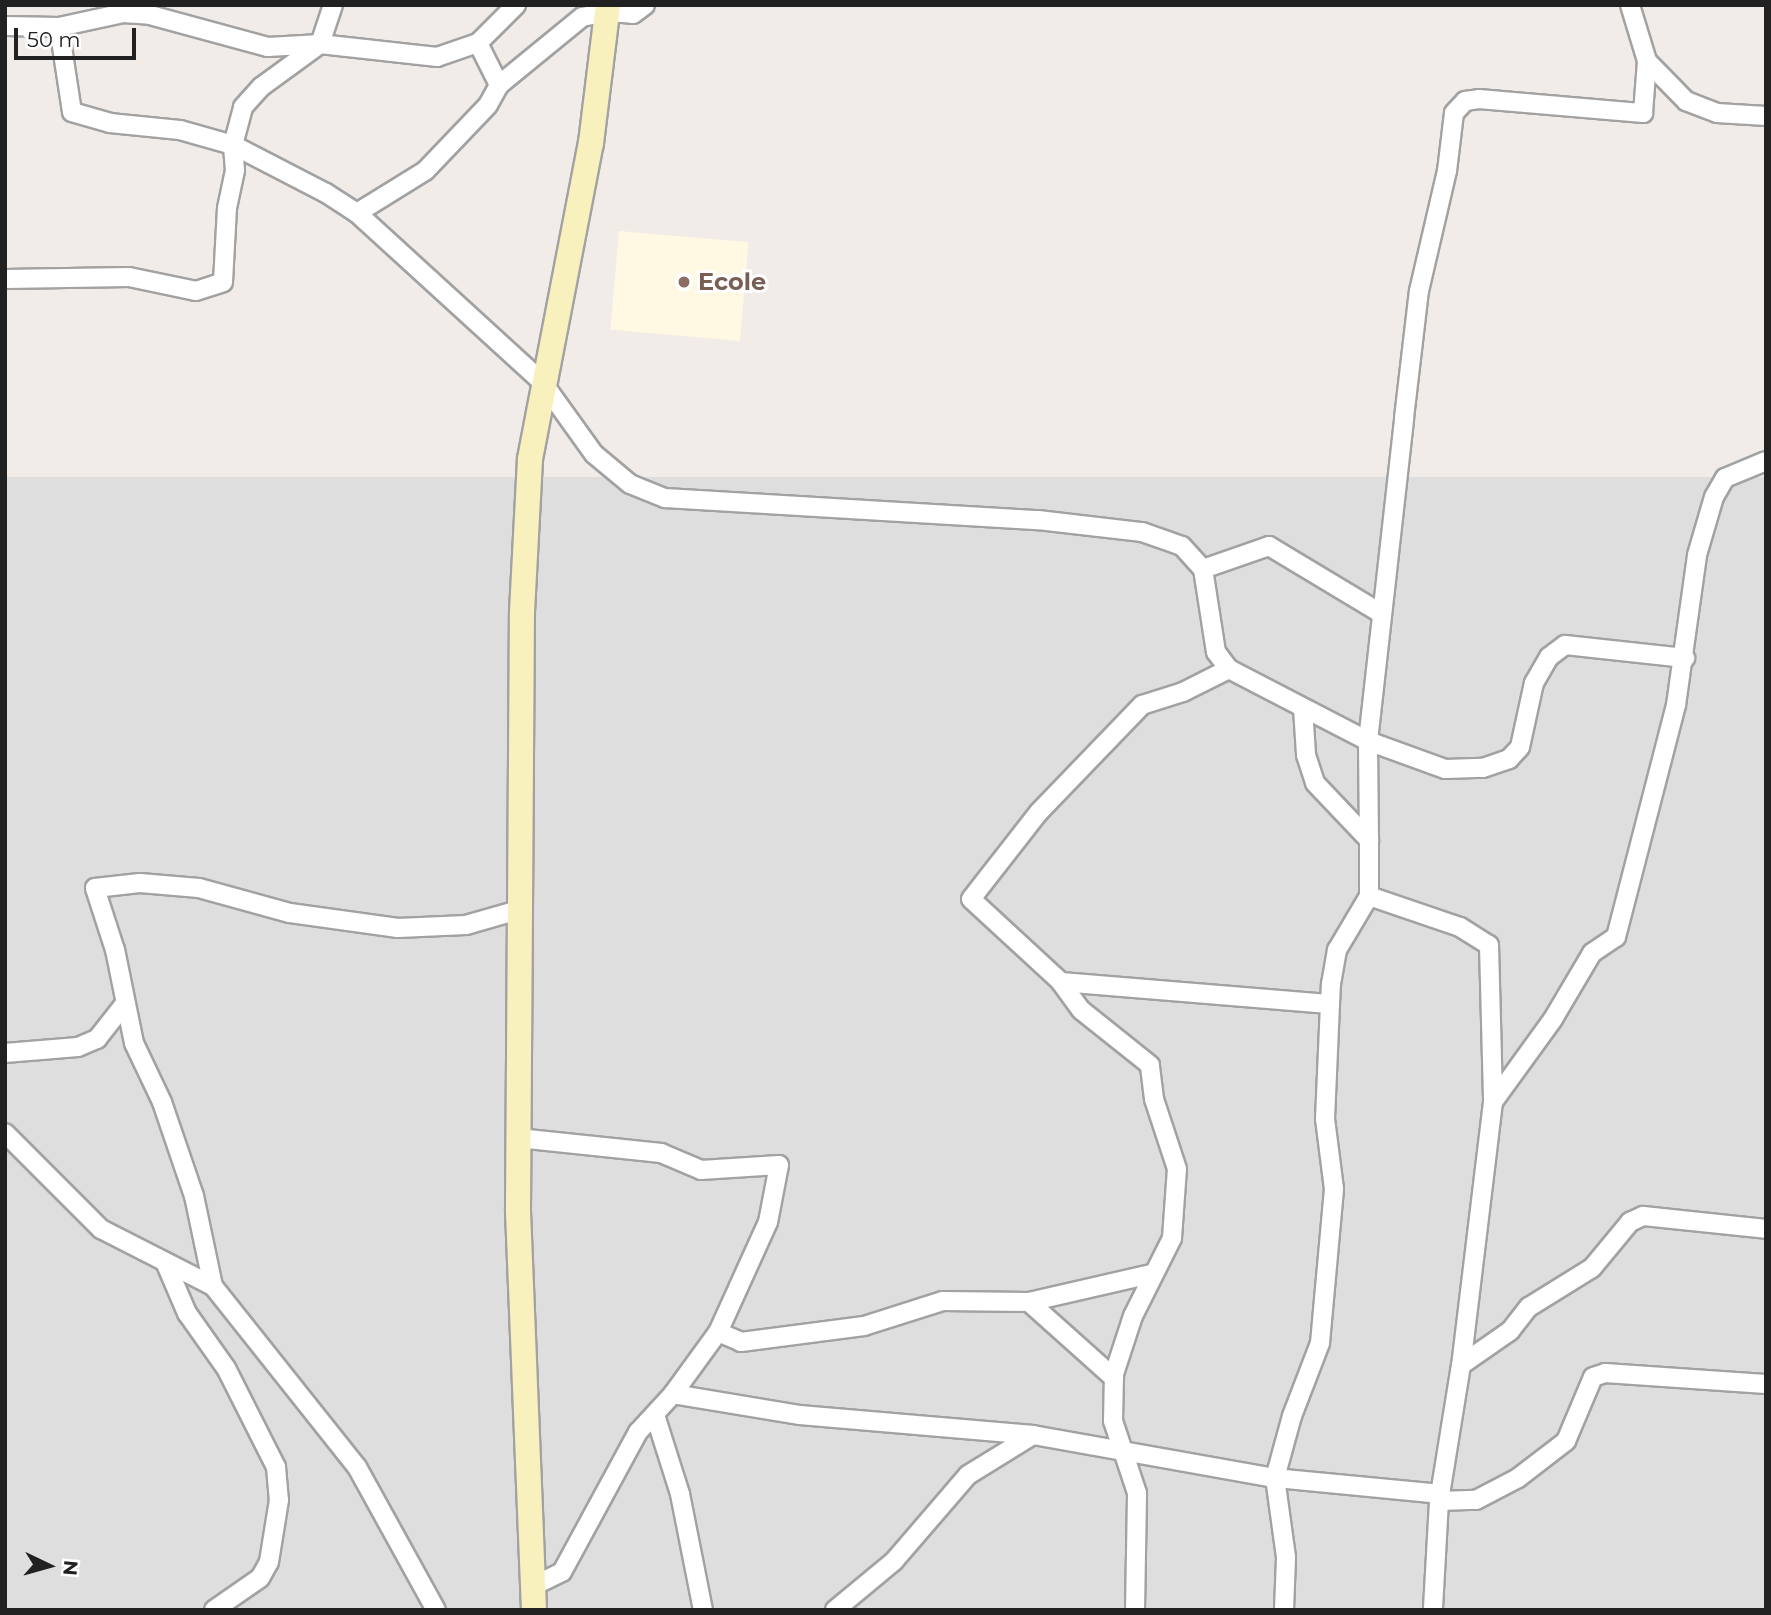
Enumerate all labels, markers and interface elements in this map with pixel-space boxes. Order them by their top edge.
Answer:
scale bar [18,14,140,58]
text: 50 m [27,27,81,52]
place label: Ecole [698,268,766,296]
marker: Ecole [676,274,692,290]
north arrow [14,1531,84,1601]
text: N [58,1559,83,1577]

